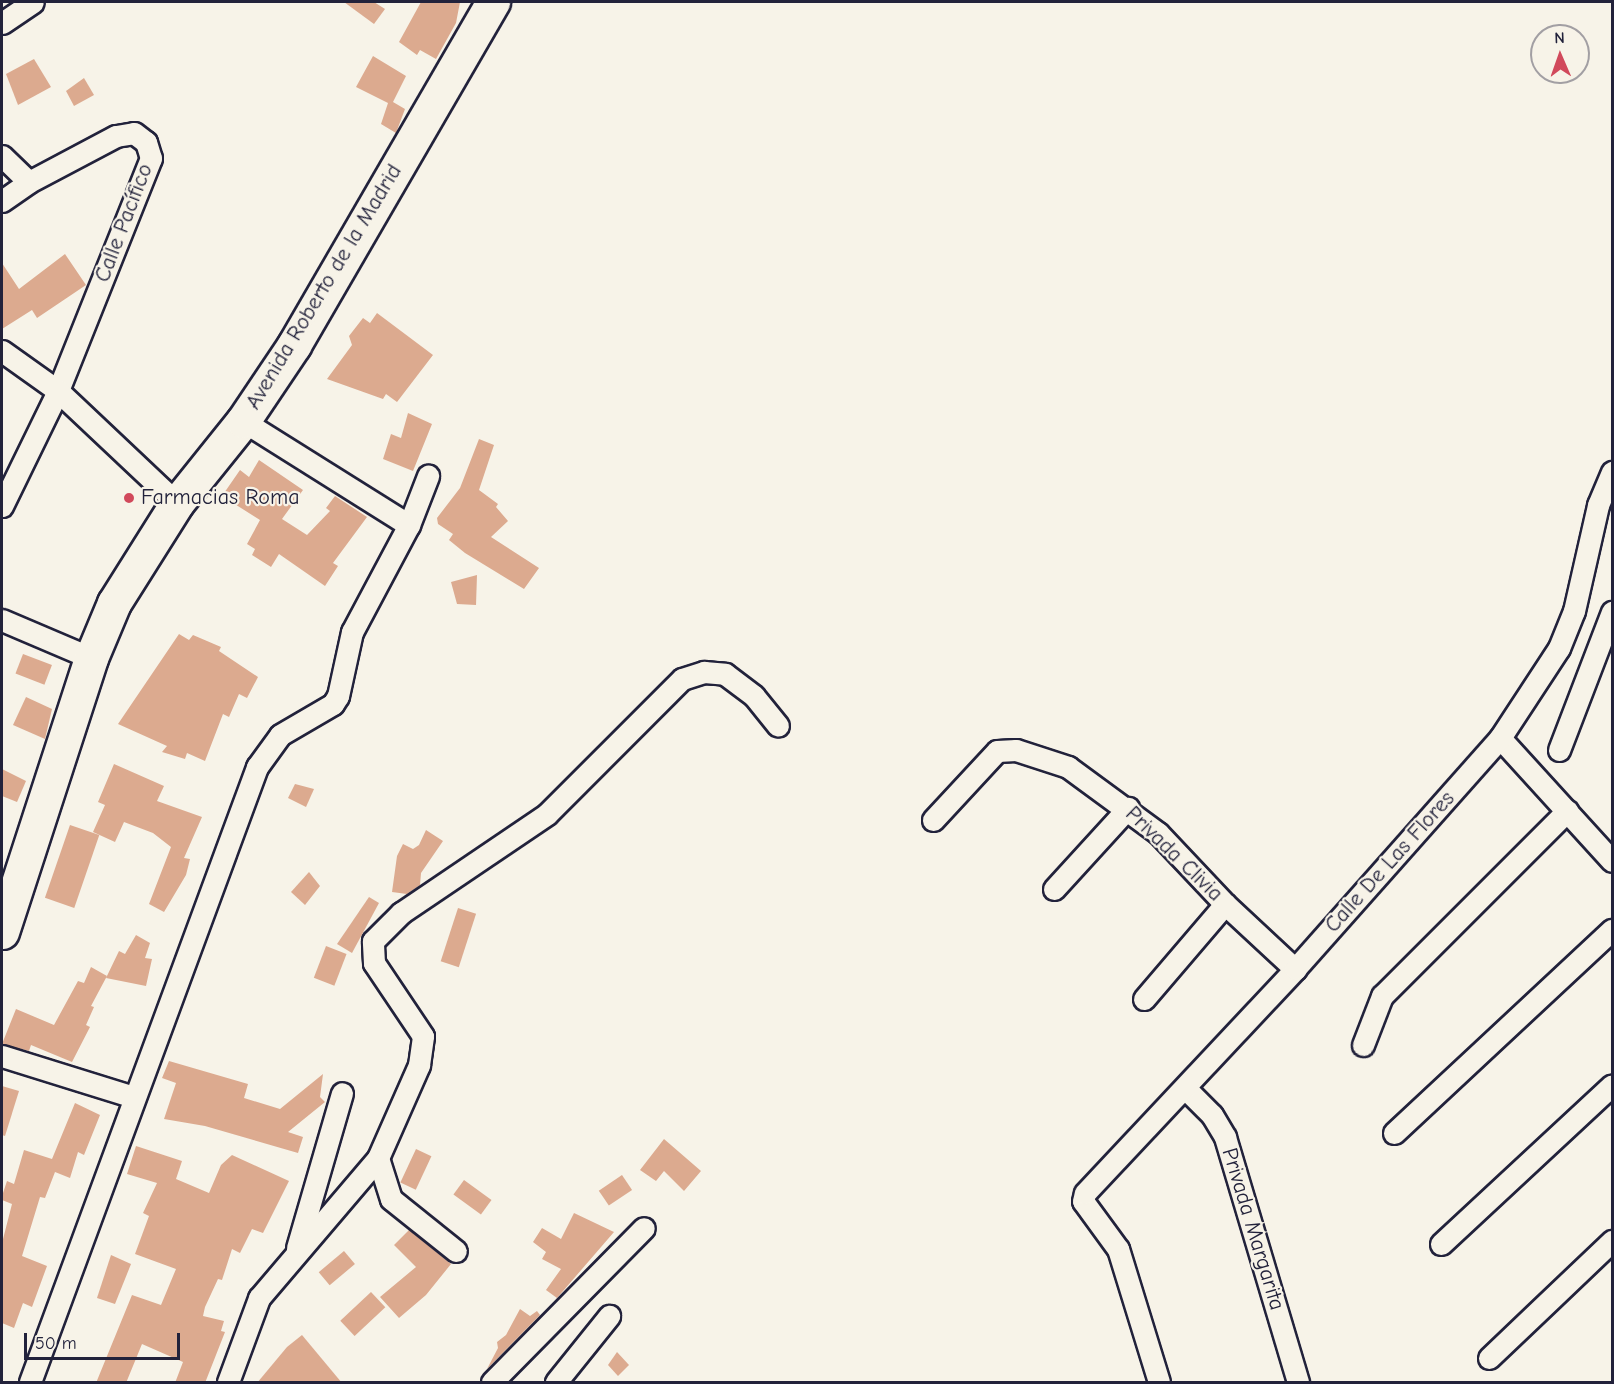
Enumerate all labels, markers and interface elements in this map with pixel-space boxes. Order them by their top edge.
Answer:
north arrow [1530,24,1590,84]
text: N [1554,29,1565,47]
street label: Calle Pacífico [89,160,159,286]
street label: Avenida Roberto de la Madrid [240,160,408,414]
place label: Farmacias Roma [141,485,300,511]
marker: Farmacias Roma [122,491,136,505]
street label: Calle De Las Flores [1320,786,1460,938]
street label: Privada Clivia [1120,801,1228,907]
street label: Privada Margarita [1216,1145,1290,1313]
scale bar [27,1321,183,1359]
text: 50 m [35,1333,77,1354]

